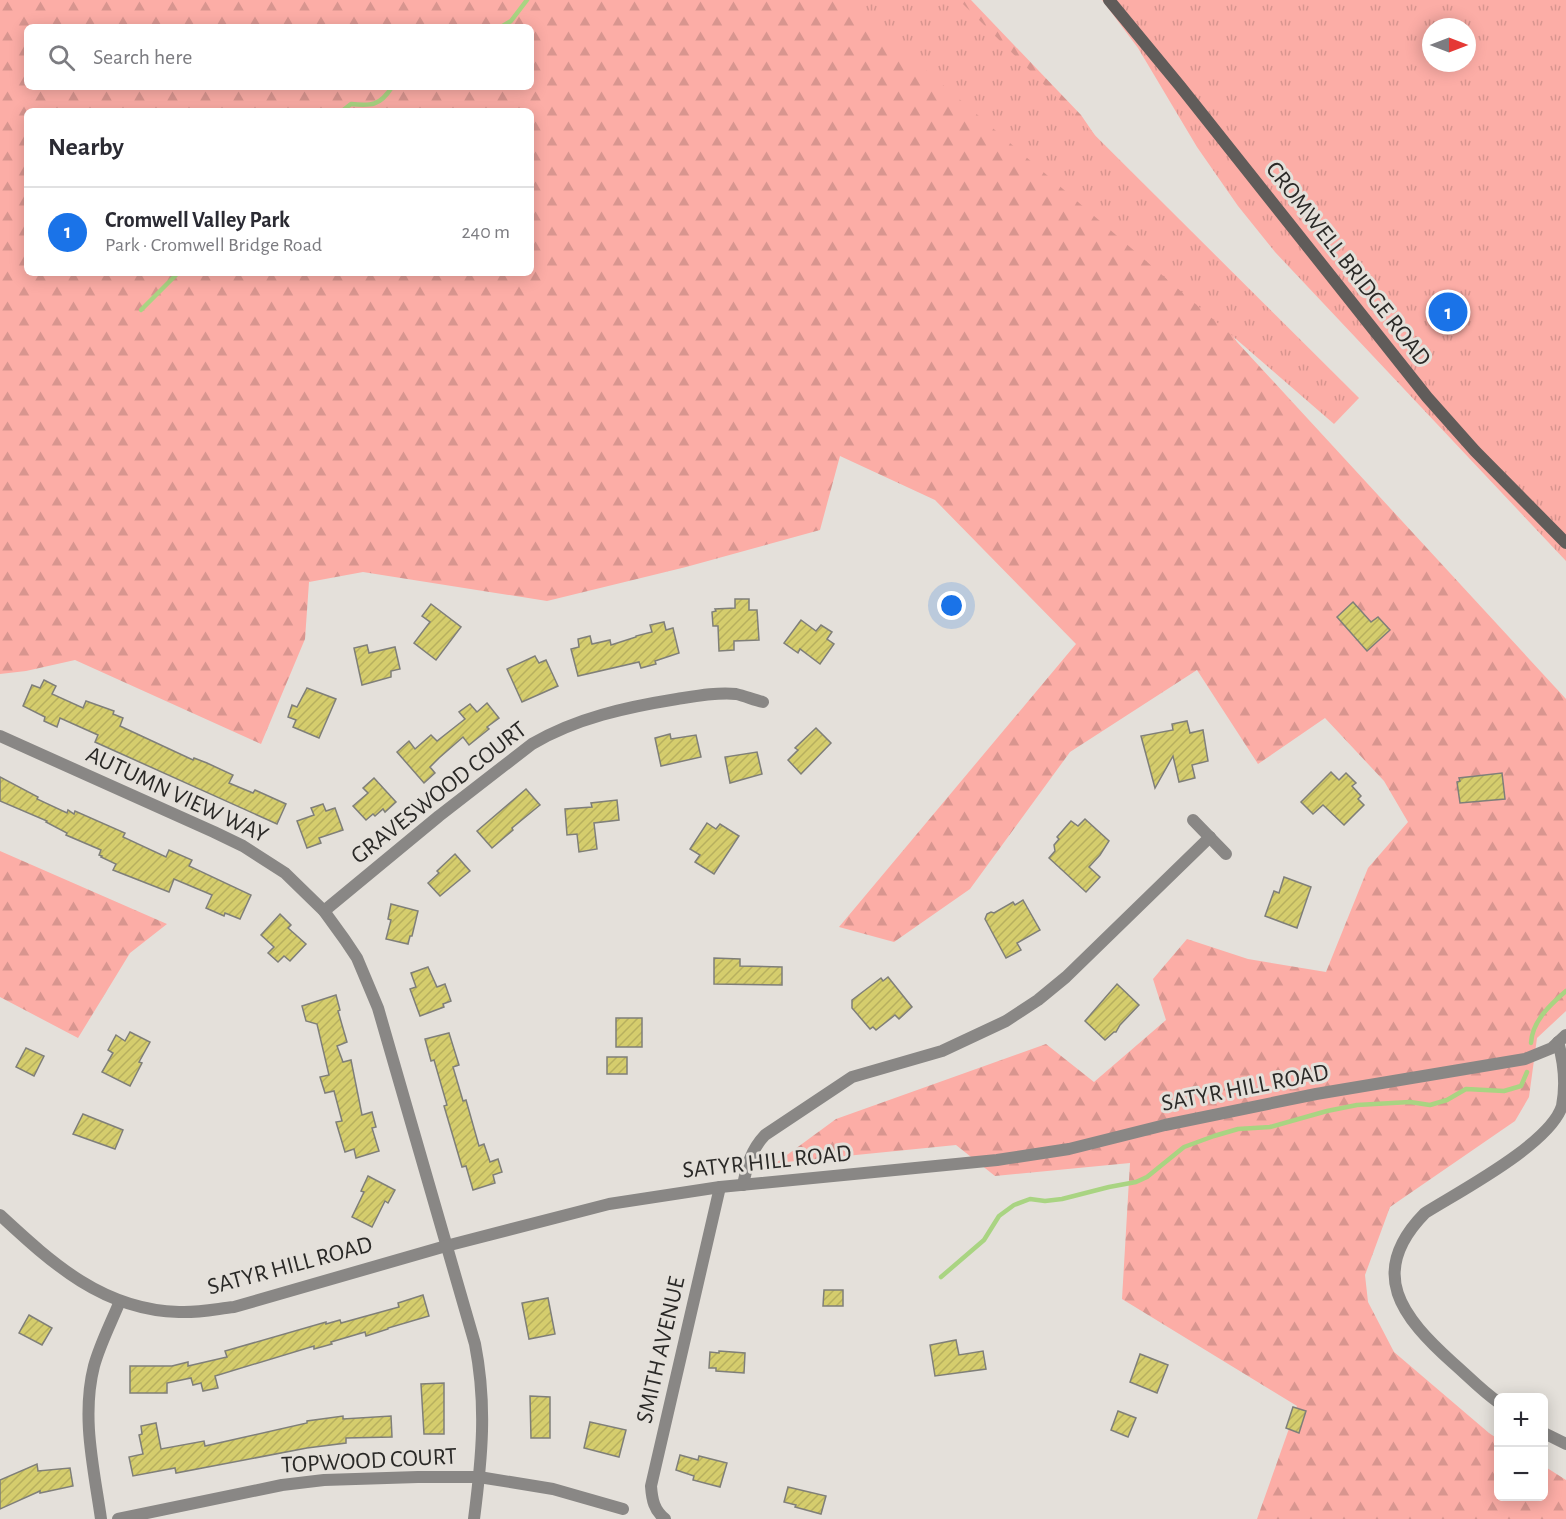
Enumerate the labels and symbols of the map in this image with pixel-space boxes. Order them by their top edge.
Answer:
north arrow [1422,18,1476,72]
street label: CROMWELL BRIDGE ROAD [1261,157,1435,371]
pin: 1 [1428,290,1468,334]
your location [937,591,966,620]
street label: GRAVESWOOD COURT [347,717,531,869]
street label: AUTUMN VIEW WAY [82,742,272,848]
street label: SATYR HILL ROAD [1159,1060,1331,1116]
street label: SATYR HILL ROAD [681,1141,853,1183]
street label: SATYR HILL ROAD [205,1232,375,1300]
street label: SMITH AVENUE [632,1274,690,1426]
street label: TOPWOOD COURT [280,1444,458,1478]

